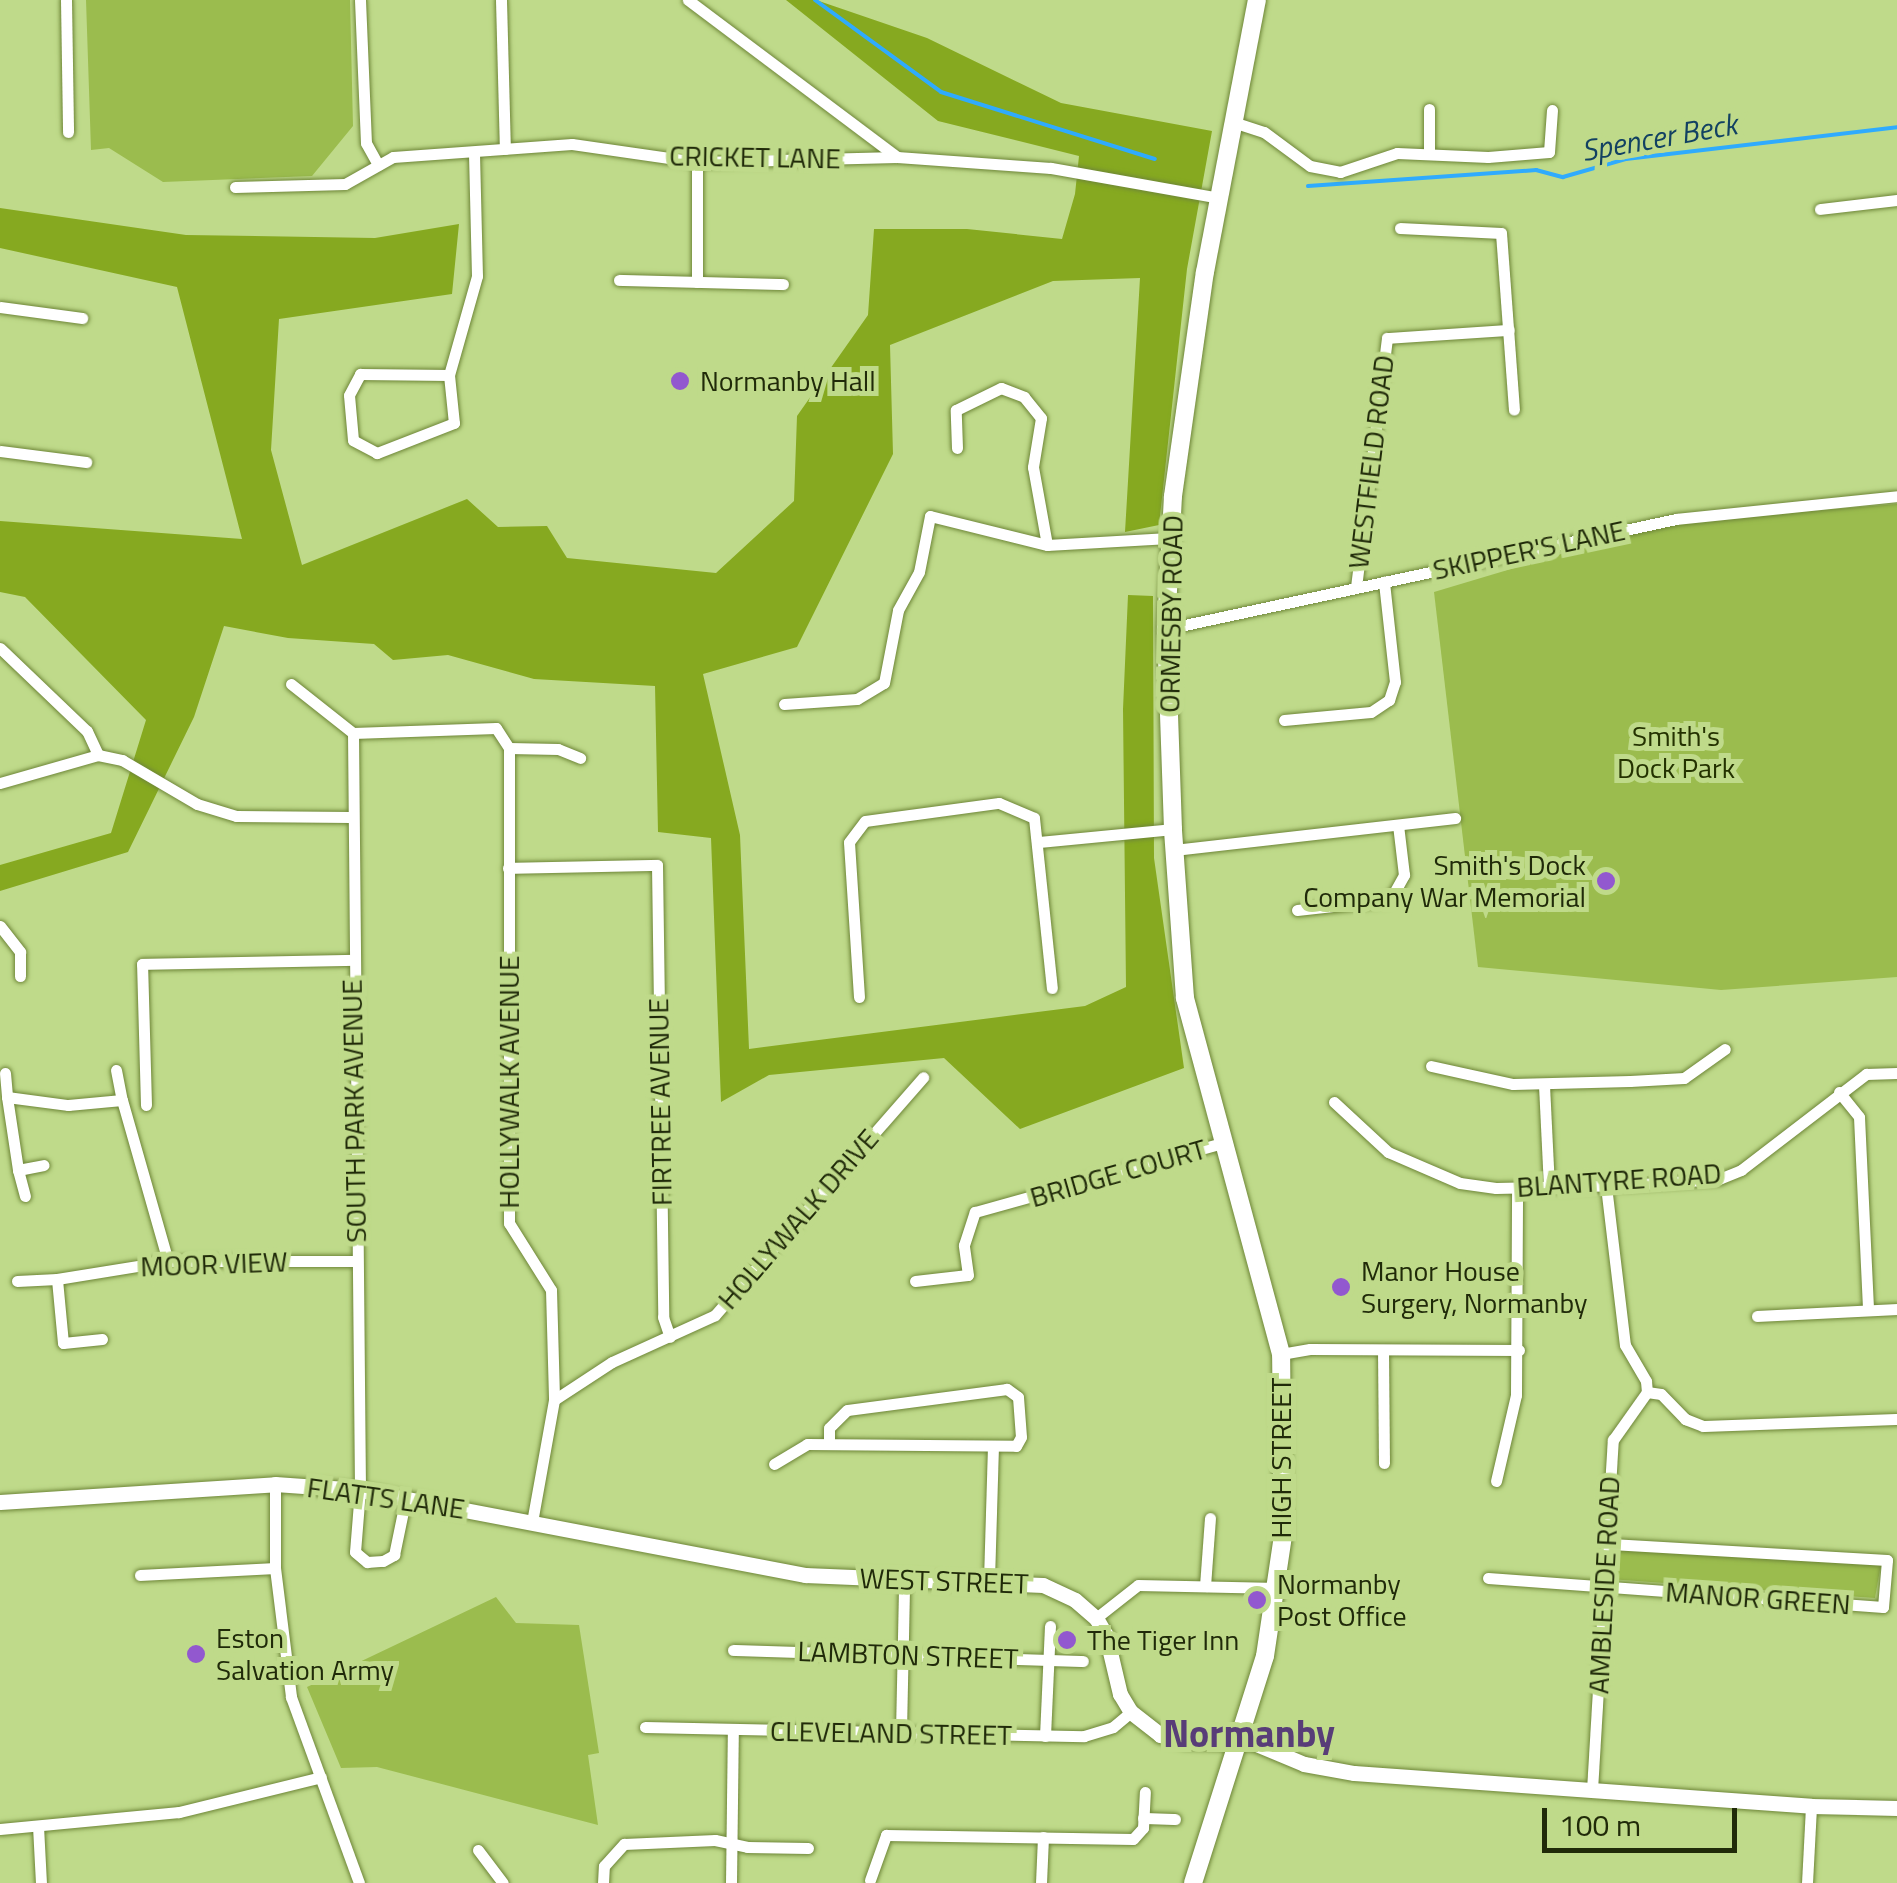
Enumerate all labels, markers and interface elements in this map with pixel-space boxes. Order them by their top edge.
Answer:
water label: Spencer Beck [1578,106,1740,168]
street label: CRICKET LANE [669,139,841,175]
street label: WESTFIELD ROAD [1341,353,1401,571]
place label: Normanby Hall [700,364,876,398]
marker: Normanby Hall [669,370,691,392]
street label: SKIPPER'S LANE [1430,513,1628,587]
street label: ORMESBY ROAD [1152,515,1190,713]
park label: Smith's Dock Park [1617,719,1735,785]
place label: Smith's Dock Company War Memorial [1303,848,1586,914]
marker: Smith's Dock Company War Memorial [1595,870,1617,892]
street label: HOLLYWALK AVENUE [492,955,526,1209]
street label: SOUTH PARK AVENUE [335,979,373,1243]
street label: FIRTREE AVENUE [641,998,679,1206]
street label: HOLLYWALK DRIVE [711,1122,885,1316]
street label: BRIDGE COURT [1026,1132,1210,1214]
street label: BLANTYRE ROAD [1516,1156,1722,1204]
street label: MOOR VIEW [140,1245,288,1283]
place label: Manor House Surgery, Normanby [1361,1254,1587,1320]
marker: Manor House Surgery, Normanby [1330,1276,1352,1298]
street label: HIGH STREET [1264,1378,1298,1538]
street label: FLATTS LANE [305,1470,467,1526]
street label: AMBLESIDE ROAD [1582,1475,1626,1695]
street label: WEST STREET [859,1561,1029,1601]
place label: Normanby Post Office [1277,1567,1407,1633]
street label: MANOR GREEN [1664,1575,1852,1621]
marker: Normanby Post Office [1246,1589,1268,1611]
place label: Eston Salvation Army [216,1621,394,1687]
place label: The Tiger Inn [1087,1623,1239,1657]
marker: The Tiger Inn [1056,1629,1078,1651]
street label: LAMBTON STREET [797,1634,1019,1676]
marker: Eston Salvation Army [185,1643,207,1665]
district label: Normanby [1163,1711,1335,1757]
street label: CLEVELAND STREET [770,1714,1012,1752]
scale bar [1547,1788,1742,1850]
text: 100 m [1559,1802,1641,1848]

